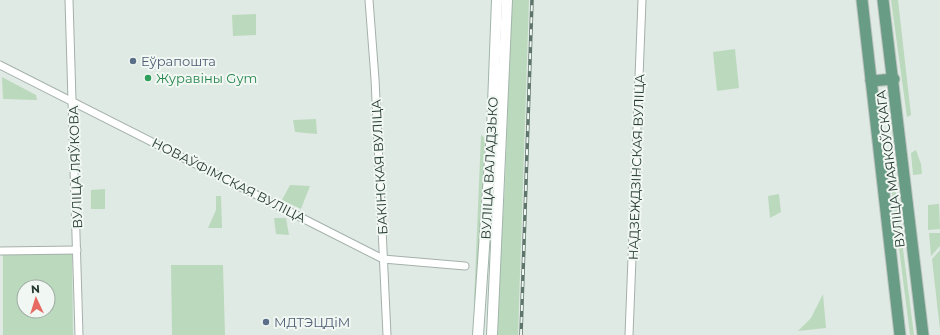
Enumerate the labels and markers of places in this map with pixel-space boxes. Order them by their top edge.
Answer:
place label: Еўрапошта [141,53,216,69]
marker: Еўрапошта [128,56,138,66]
place label: Журавіны Gym [156,70,257,86]
marker: Журавіны Gym [143,73,153,83]
place label: МДТЭЦДіМ [274,314,350,330]
marker: МДТЭЦДіМ [261,317,271,327]

